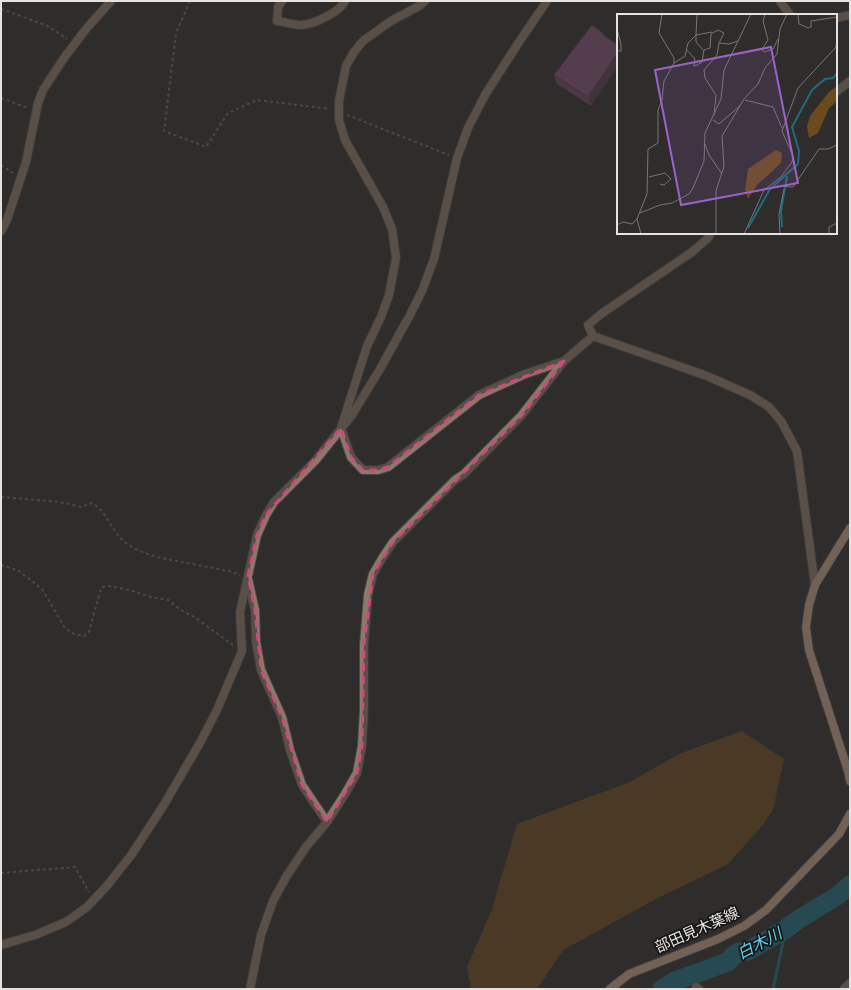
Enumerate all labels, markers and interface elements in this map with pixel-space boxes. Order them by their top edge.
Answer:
inset map [617,14,837,234]
street label: 部田見木葉線 [652,903,742,957]
water label: 白木川 [733,922,787,963]

